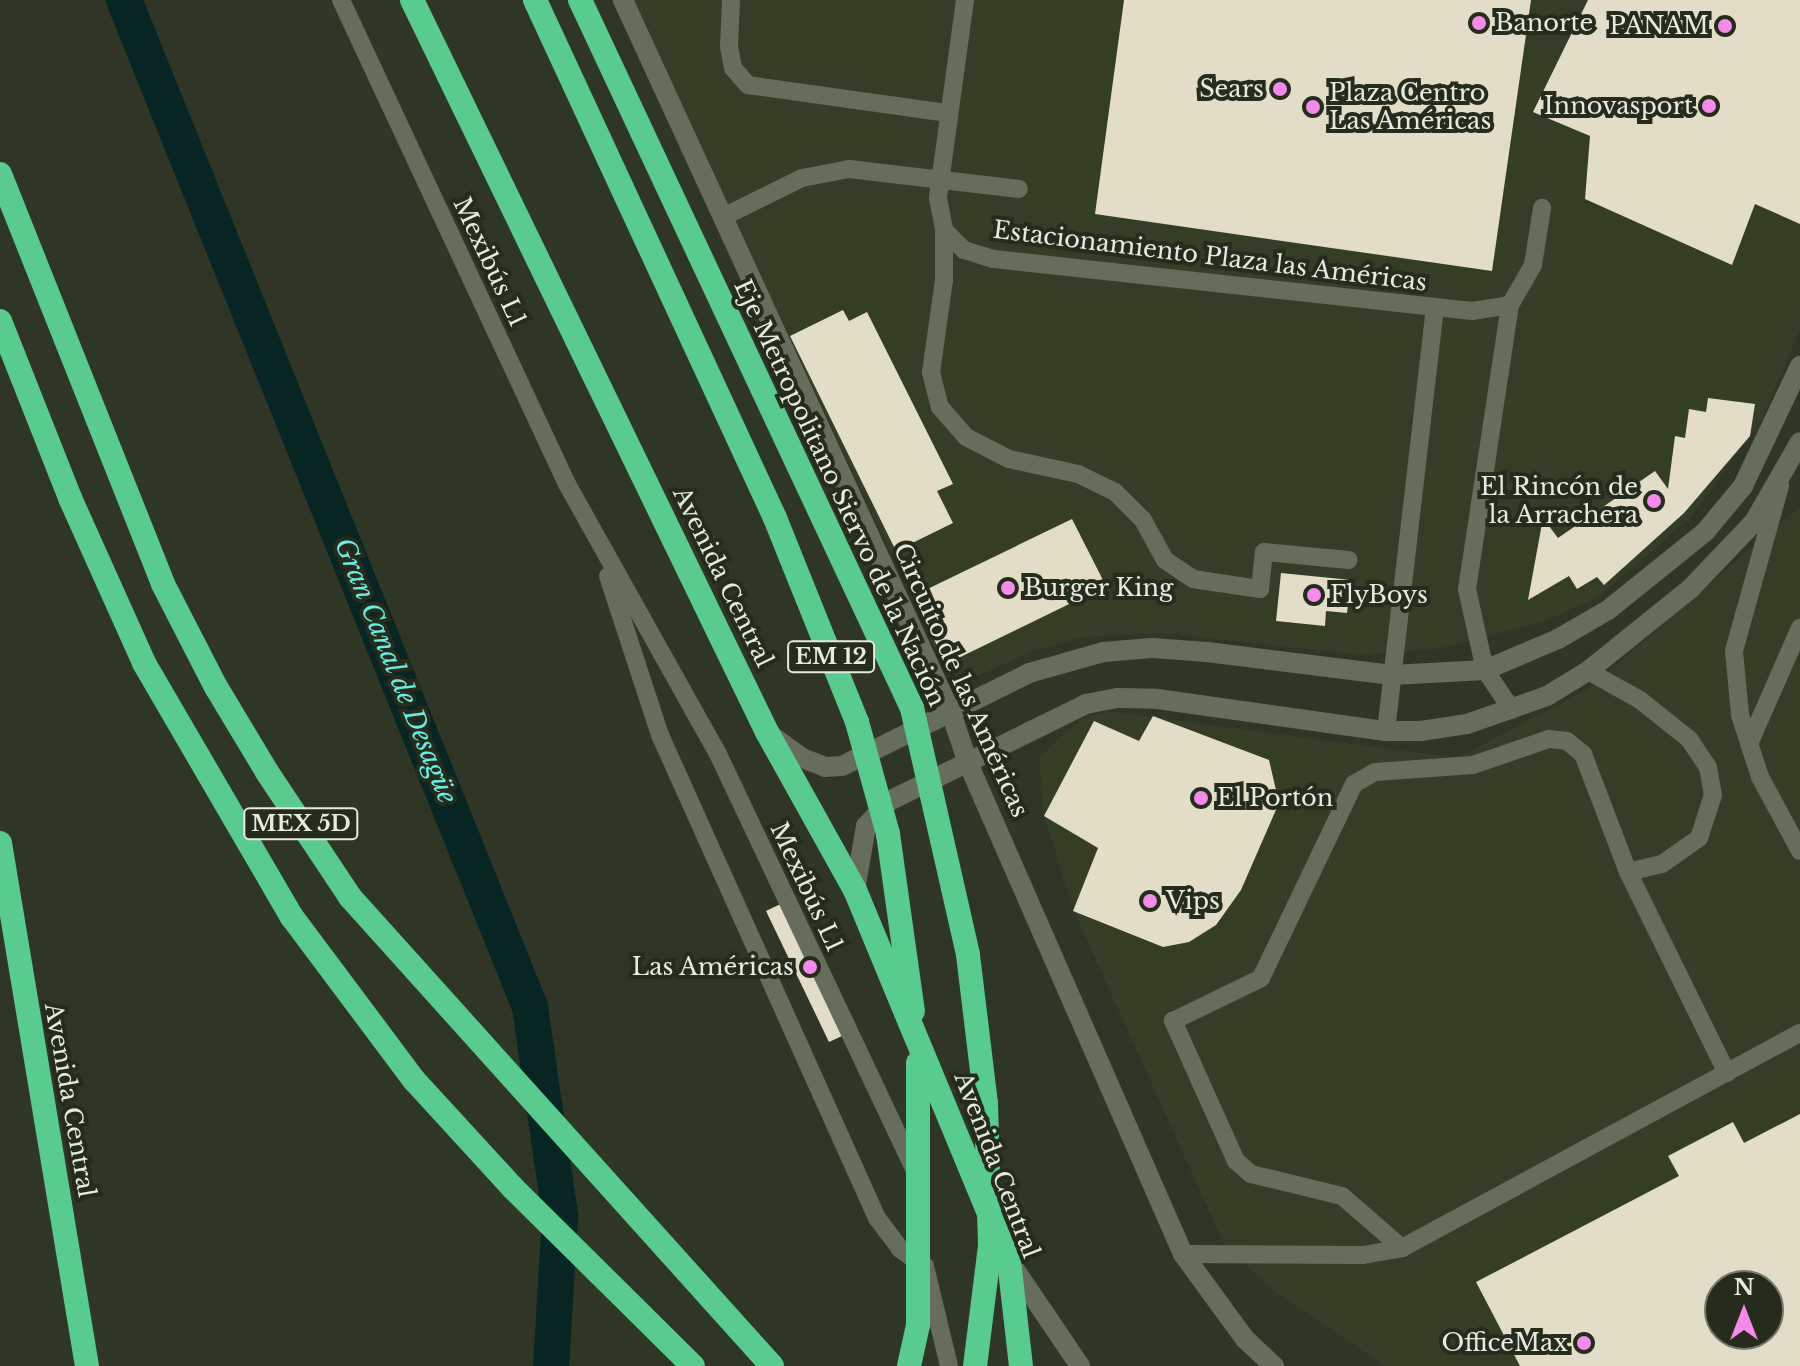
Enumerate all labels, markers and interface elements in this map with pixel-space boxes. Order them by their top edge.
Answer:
place label: Banorte [1495,9,1593,37]
place label: PANAM [1609,12,1709,40]
marker: Banorte [1470,14,1488,32]
marker: PANAM [1716,17,1734,35]
place label: Sears [1199,75,1264,103]
place label: Plaza Centro Las Américas [1329,79,1492,135]
marker: Sears [1271,80,1289,98]
place label: Innovasport [1544,92,1693,120]
marker: Innovasport [1700,97,1718,115]
marker: Plaza Centro Las Américas [1304,98,1322,116]
street label: Mexibús L1 [447,193,533,331]
street label: Estacionamiento Plaza las Américas [991,215,1429,297]
street label: Eje Metropolitano Siervo de la Nación [728,275,952,711]
place label: El Rincón de la Arrachera [1480,473,1638,529]
street label: Avenida Central [667,482,779,672]
marker: El Rincón de la Arrachera [1645,492,1663,510]
water label: Gran Canal de Desagüe [327,533,463,809]
street label: Circuito de las Américas [887,538,1035,822]
place label: Burger King [1024,574,1174,602]
marker: Burger King [999,579,1017,597]
place label: FlyBoys [1330,581,1428,609]
marker: FlyBoys [1305,586,1323,604]
road number: EM 12 [787,639,875,675]
place label: El Portón [1217,784,1333,812]
marker: El Portón [1192,789,1210,807]
road number: MEX 5D [243,806,359,842]
street label: Mexibús L1 [764,818,850,956]
place label: Vips [1166,887,1220,915]
marker: Vips [1141,892,1159,910]
place label: Las Américas [631,953,794,981]
marker: Las Américas [801,958,819,976]
street label: Avenida Central [39,1000,101,1200]
street label: Avenida Central [948,1068,1046,1262]
north arrow [1704,1270,1784,1350]
text: N [1734,1274,1754,1301]
place label: OfficeMax [1441,1329,1568,1357]
marker: OfficeMax [1575,1334,1593,1352]

